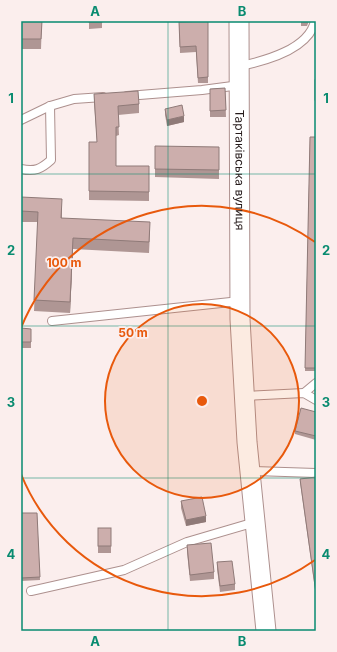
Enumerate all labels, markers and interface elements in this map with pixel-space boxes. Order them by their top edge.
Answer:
text: A [90,3,100,19]
text: B [238,3,247,19]
text: 1 [8,90,14,106]
text: 1 [323,90,329,106]
street label: Тартаківська вулиця [232,110,248,230]
text: 2 [7,242,15,258]
text: 2 [322,242,330,258]
text: 100 m [46,255,82,270]
text: 50 m [118,325,148,340]
text: 3 [7,394,15,410]
centre of rings [195,394,209,408]
text: 3 [322,394,330,410]
text: 4 [7,546,16,562]
text: 4 [322,546,331,562]
text: A [90,633,100,649]
text: B [238,633,247,649]

